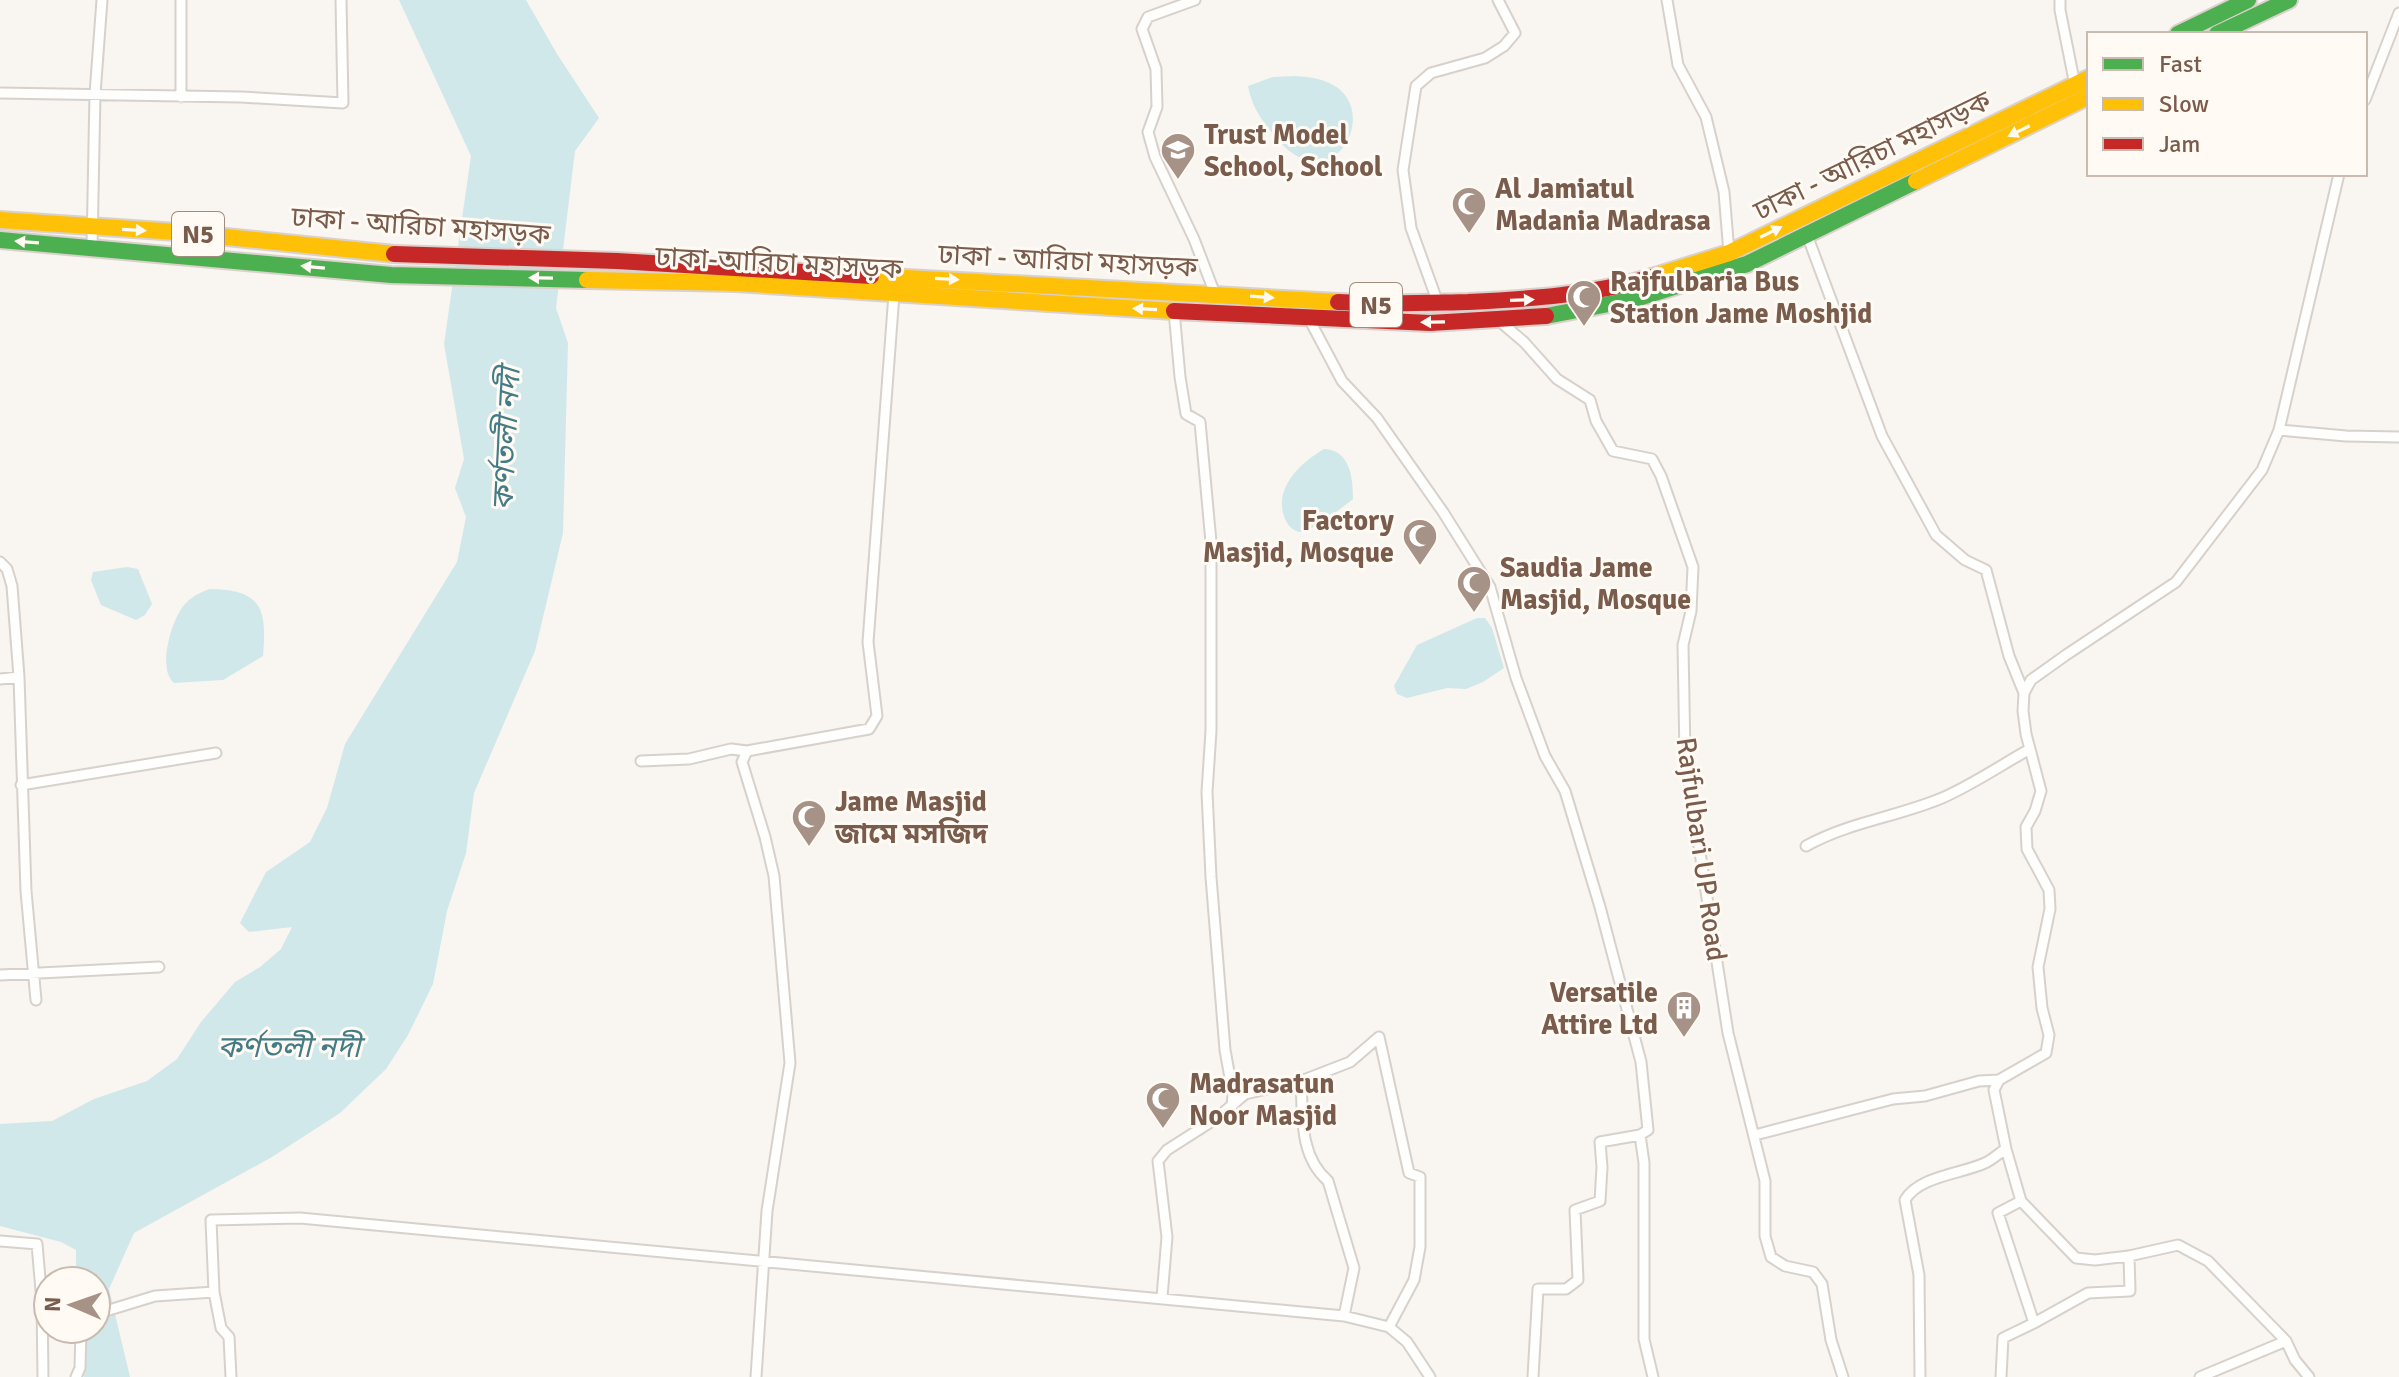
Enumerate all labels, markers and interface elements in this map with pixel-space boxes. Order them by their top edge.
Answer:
legend [2087,32,2367,176]
text: Fast [2159,49,2202,79]
street label: ঢাকা - আরিচা মহাসড়ক [1747,84,1997,229]
text: Slow [2159,89,2209,119]
place label: Trust Model School, School [1204,118,1383,184]
one-way arrow [2008,124,2031,138]
text: Jam [2159,129,2200,159]
school or university icon: Trust Model School, School [1159,131,1197,181]
place label: Al Jamiatul Madania Madrasa [1495,172,1711,238]
mosque icon: Al Jamiatul Madania Madrasa [1450,185,1488,235]
street label: ঢাকা - আরিচা মহাসড়ক [289,200,552,252]
road number: N5 [172,212,224,256]
one-way arrow [122,224,147,237]
one-way arrow [1760,226,1783,239]
one-way arrow [14,235,39,248]
street label: ঢাকা - আরিচা মহাসড়ক [936,237,1199,285]
street label: ঢাকা-আরিচা মহাসড়ক [654,239,904,286]
one-way arrow [300,261,325,274]
place label: Rajfulbaria Bus Station Jame Moshjid [1610,265,1872,331]
one-way arrow [528,272,553,284]
one-way arrow [935,273,960,286]
mosque icon: Rajfulbaria Bus Station Jame Moshjid [1565,278,1603,328]
road number: N5 [1350,283,1402,327]
one-way arrow [1250,291,1275,304]
one-way arrow [1510,294,1535,307]
one-way arrow [1132,303,1157,316]
one-way arrow [1420,316,1445,328]
water label: কর্ণতলী নদী [484,362,529,511]
place label: Factory Masjid, Mosque [1203,504,1394,570]
mosque icon: Factory Masjid, Mosque [1401,517,1439,567]
place label: Saudia Jame Masjid, Mosque [1500,551,1691,617]
mosque icon: Saudia Jame Masjid, Mosque [1455,564,1493,614]
street label: Rajfulbari UP Road [1668,735,1734,963]
place label: Jame Masjid জামে মসজিদ [834,785,989,851]
mosque icon: Jame Masjid জামে মসজিদ [790,798,828,848]
place label: Versatile Attire Ltd [1541,976,1658,1042]
building icon: Versatile Attire Ltd [1665,989,1703,1039]
water label: কর্ণতলী নদী [217,1029,366,1066]
place label: Madrasatun Noor Masjid [1189,1067,1337,1133]
mosque icon: Madrasatun Noor Masjid [1144,1080,1182,1130]
north arrow [32,1265,112,1345]
text: N [39,1296,66,1312]

